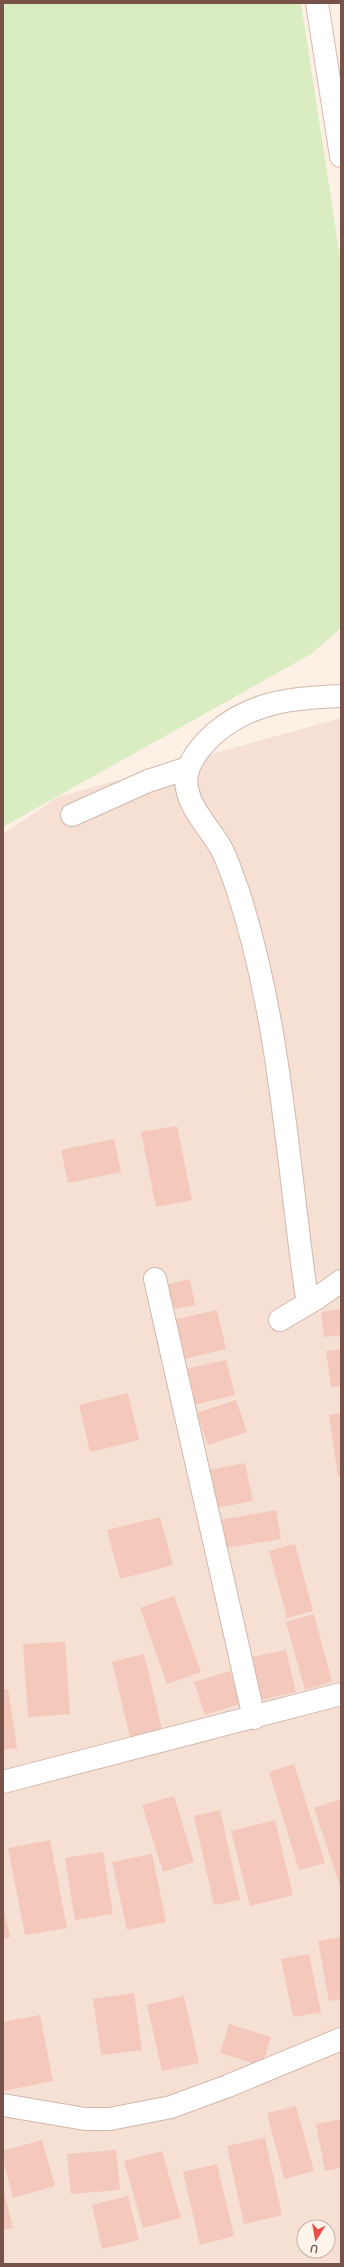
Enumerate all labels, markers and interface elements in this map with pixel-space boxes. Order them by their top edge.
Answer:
north arrow [296,2219,336,2259]
text: U [309,2241,319,2257]

